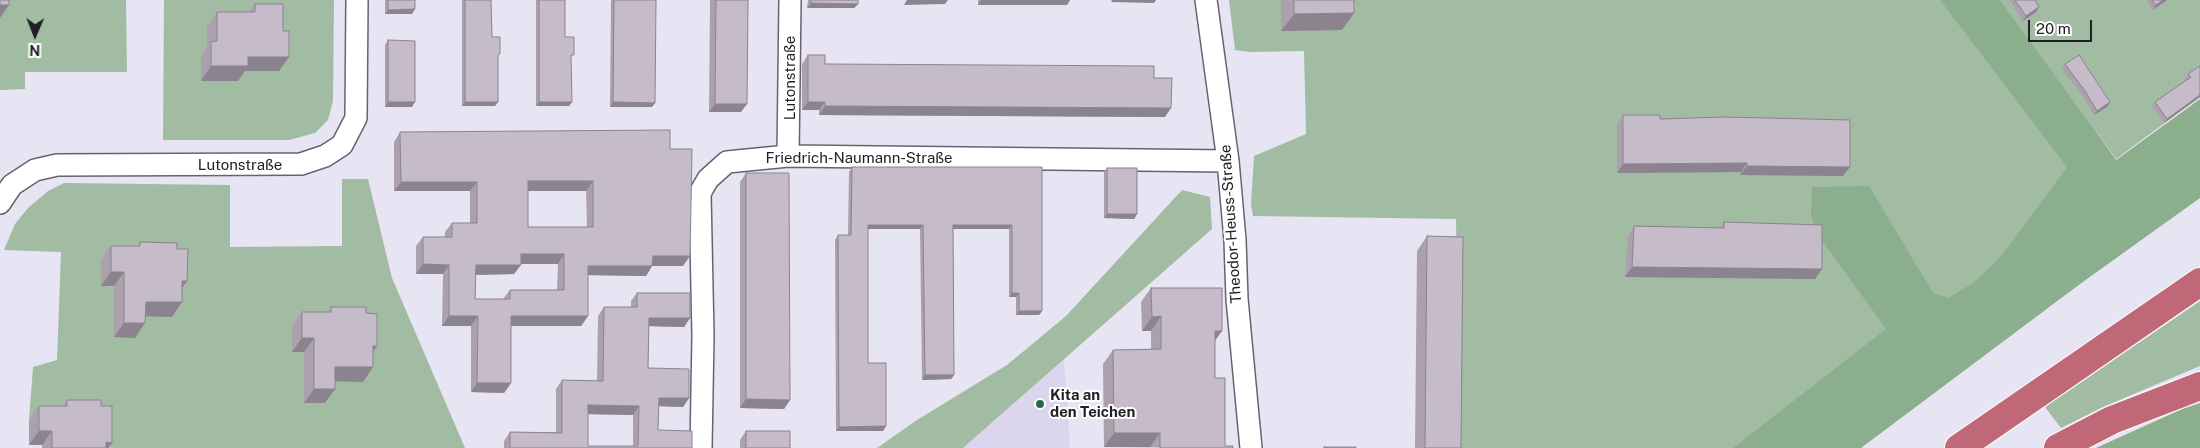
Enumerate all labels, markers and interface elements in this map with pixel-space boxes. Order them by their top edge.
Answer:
north arrow [10,10,60,60]
scale bar [2030,10,2094,42]
text: 20 m [2036,20,2071,37]
street label: Lutonstraße [781,36,799,120]
text: N [29,42,40,58]
street label: Theodor-Heuss-Straße [1216,144,1246,304]
street label: Friedrich-Naumann-Straße [765,149,953,167]
street label: Lutonstraße [198,156,282,174]
place label: Kita an den Teichen [1050,386,1135,421]
marker: Kita an den Teichen [1034,398,1046,410]

